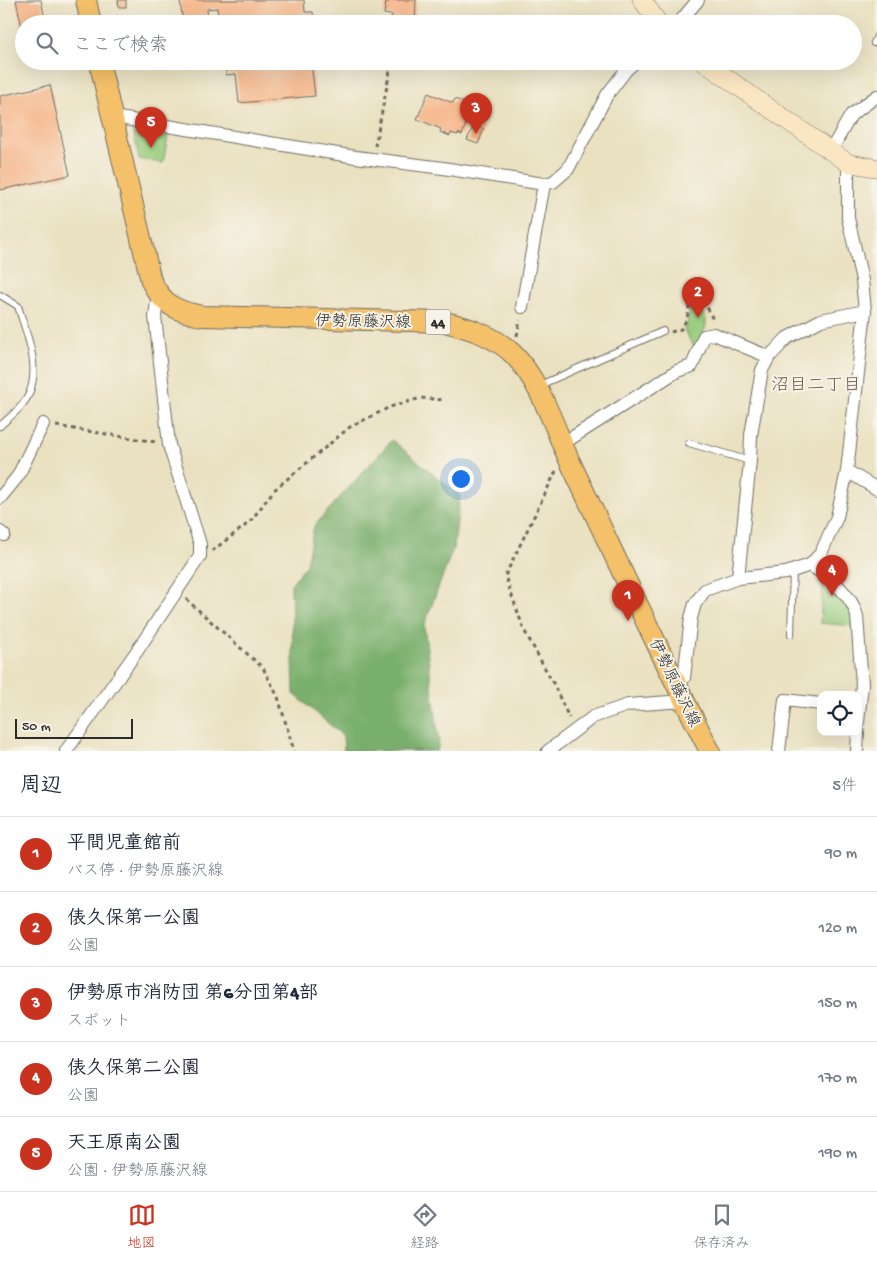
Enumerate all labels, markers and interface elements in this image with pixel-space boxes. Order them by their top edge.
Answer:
search box [15,15,862,70]
icon: search [33,29,61,57]
text: ここで検索 [73,35,168,58]
pin: 3 [460,93,492,134]
pin: 5 [135,107,167,148]
pin: 2 [682,277,714,318]
road number: 44 [426,310,450,334]
street label: 伊勢原藤沢線 [315,311,411,334]
district label: 沼目二丁目 [771,376,861,397]
your location [448,466,474,492]
pin: 4 [816,555,848,596]
pin: 1 [612,580,644,621]
street label: 伊勢原藤沢線 [643,635,704,731]
map controls [817,691,862,736]
button: locate [817,691,862,736]
scale bar [15,716,132,739]
text: 50 m [22,719,51,736]
text: 周辺 [20,775,62,800]
text: 5件 [833,778,857,797]
text: 平間児童館前 [67,833,181,856]
text: 1 [33,845,39,864]
text: 90 m [825,845,857,864]
text: バス停 · 伊勢原藤沢線 [67,863,224,882]
text: 俵久保第一公園 [67,908,200,931]
text: 2 [32,920,40,939]
text: 120 m [818,920,857,939]
text: 公園 [67,938,99,957]
text: 伊勢原市消防団 第6分団第4部 [67,983,318,1006]
text: 3 [32,995,40,1014]
text: 150 m [818,995,857,1014]
text: スポット [67,1013,131,1032]
text: 俵久保第二公園 [67,1058,200,1081]
text: 4 [32,1070,40,1089]
text: 170 m [818,1070,857,1089]
text: 公園 [67,1088,99,1107]
text: 天王原南公園 [67,1133,181,1156]
text: 5 [32,1145,40,1164]
text: 190 m [818,1145,857,1164]
text: 公園 · 伊勢原藤沢線 [67,1163,208,1182]
tab: 地図 [128,1201,156,1253]
tab: 経路 [411,1201,439,1253]
tab: 保存済み [694,1201,750,1253]

